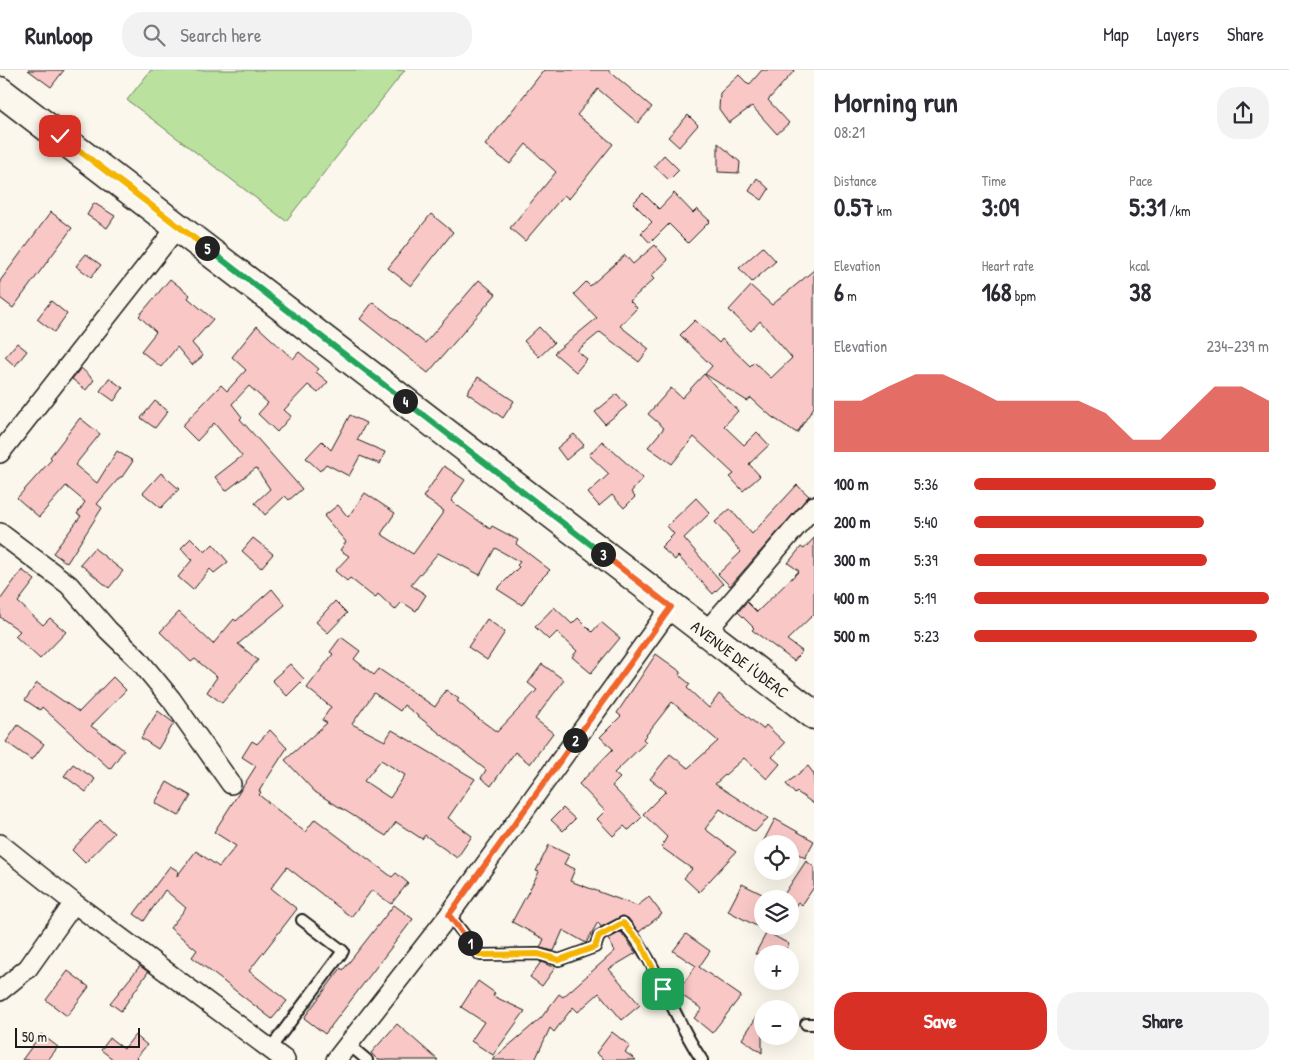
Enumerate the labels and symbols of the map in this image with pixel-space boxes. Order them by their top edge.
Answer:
pin [39,115,81,157]
pin: 5 [194,236,220,260]
pin: 4 [392,388,418,414]
pin: 3 [590,542,616,566]
street label: AVENUE DE I'UDEAC [687,615,793,703]
pin: 2 [562,728,588,752]
pin: 1 [458,930,482,956]
pin [642,968,684,1010]
scale bar [15,1025,140,1048]

